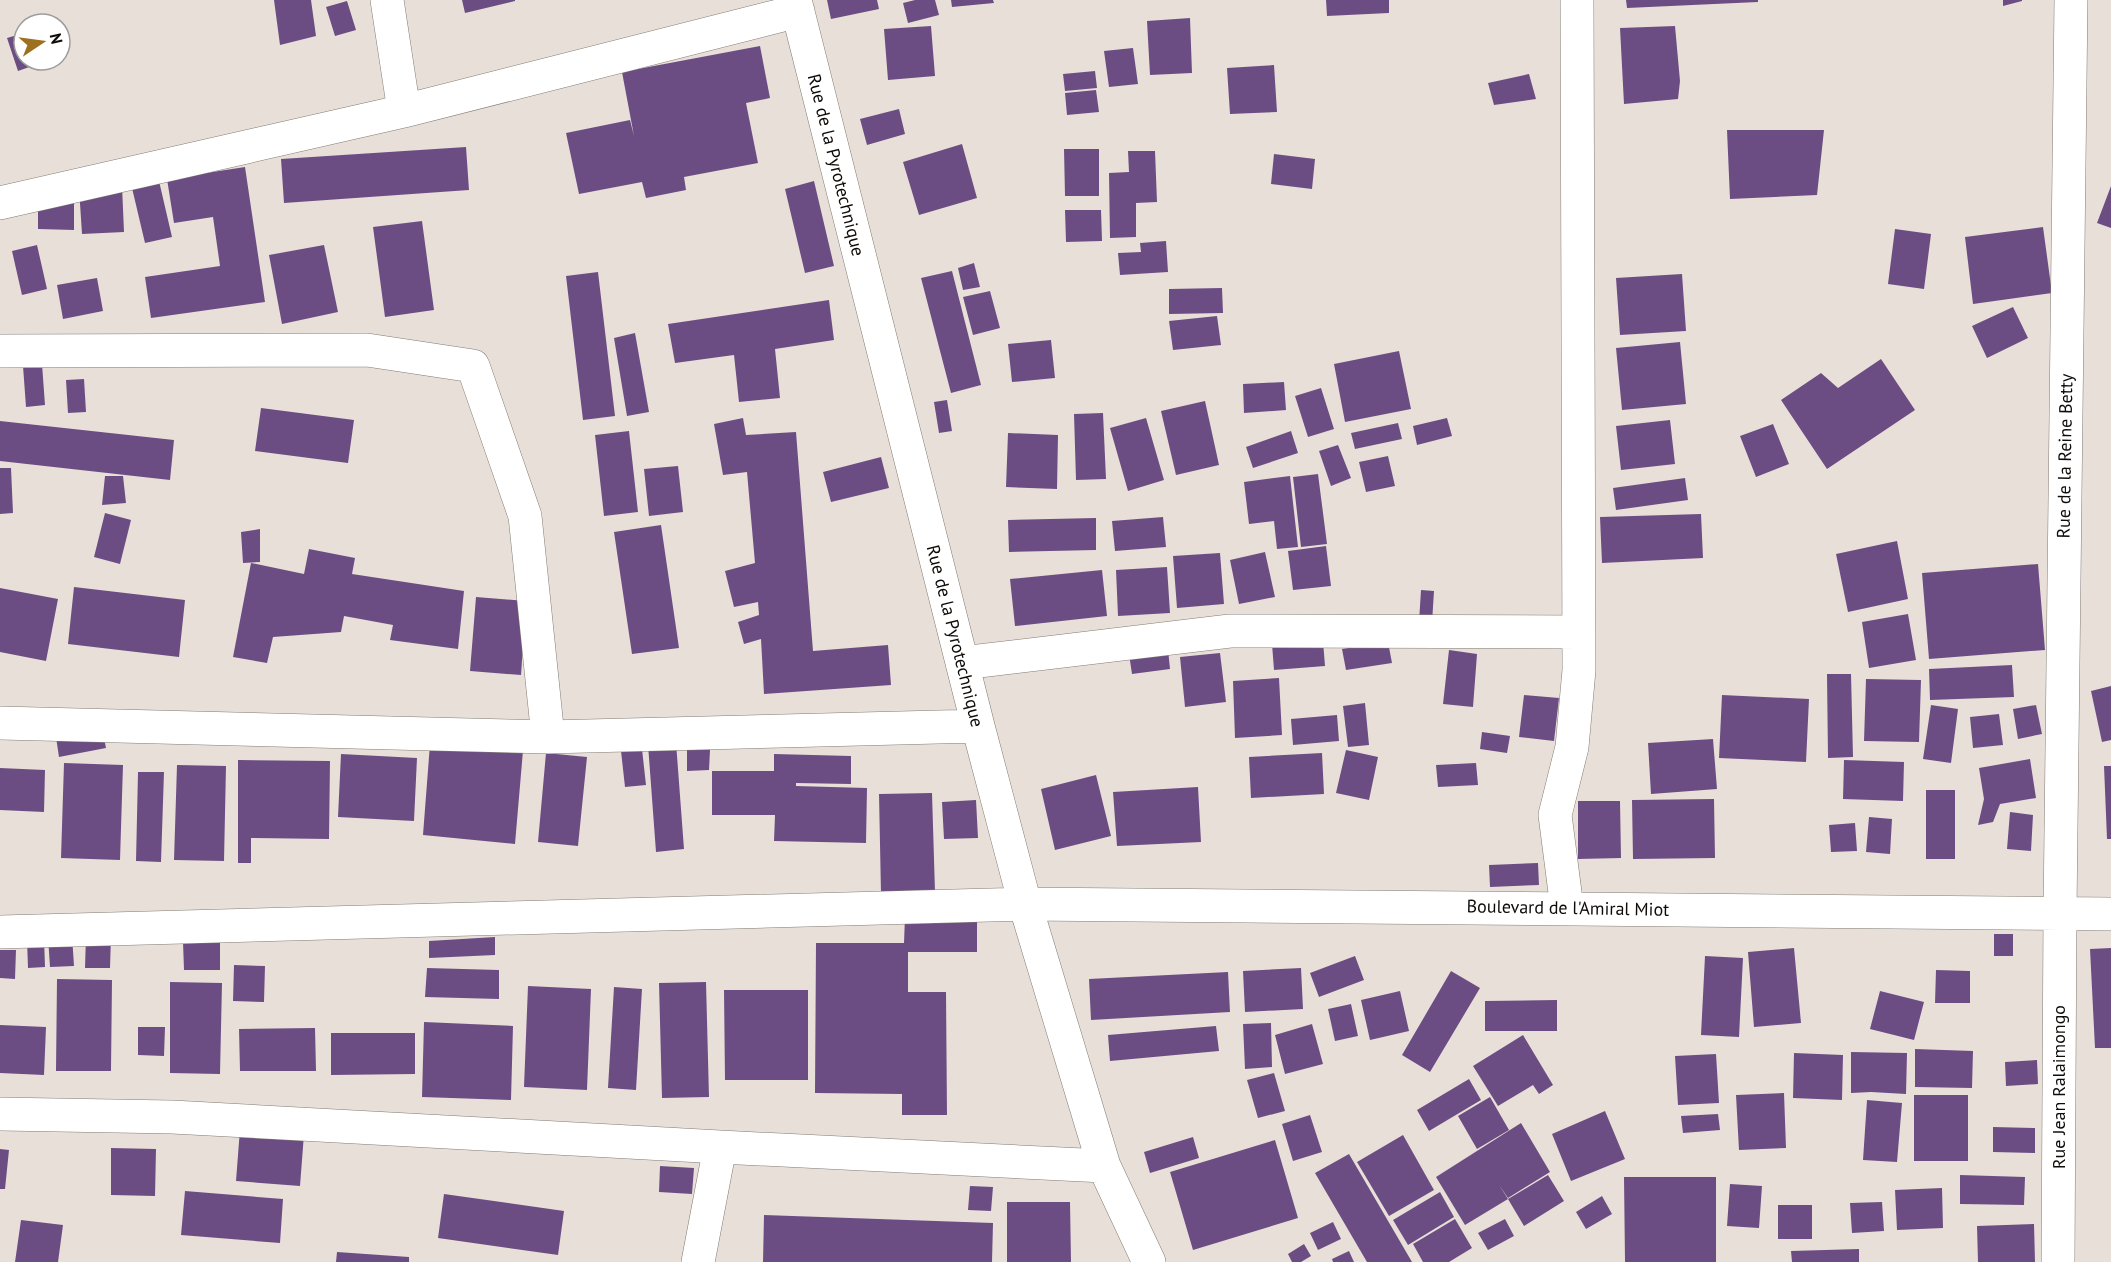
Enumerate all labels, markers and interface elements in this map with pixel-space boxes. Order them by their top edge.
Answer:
north arrow [12,12,72,72]
text: N [46,31,68,46]
street label: Rue de la Pyrotechnique [803,71,870,258]
street label: Rue de la Reine Betty [2052,373,2077,539]
street label: Rue de la Pyrotechnique [922,542,989,729]
street label: Boulevard de l'Amiral Miot [1467,894,1669,921]
street label: Rue Jean Ralaimongo [2047,1005,2070,1169]

